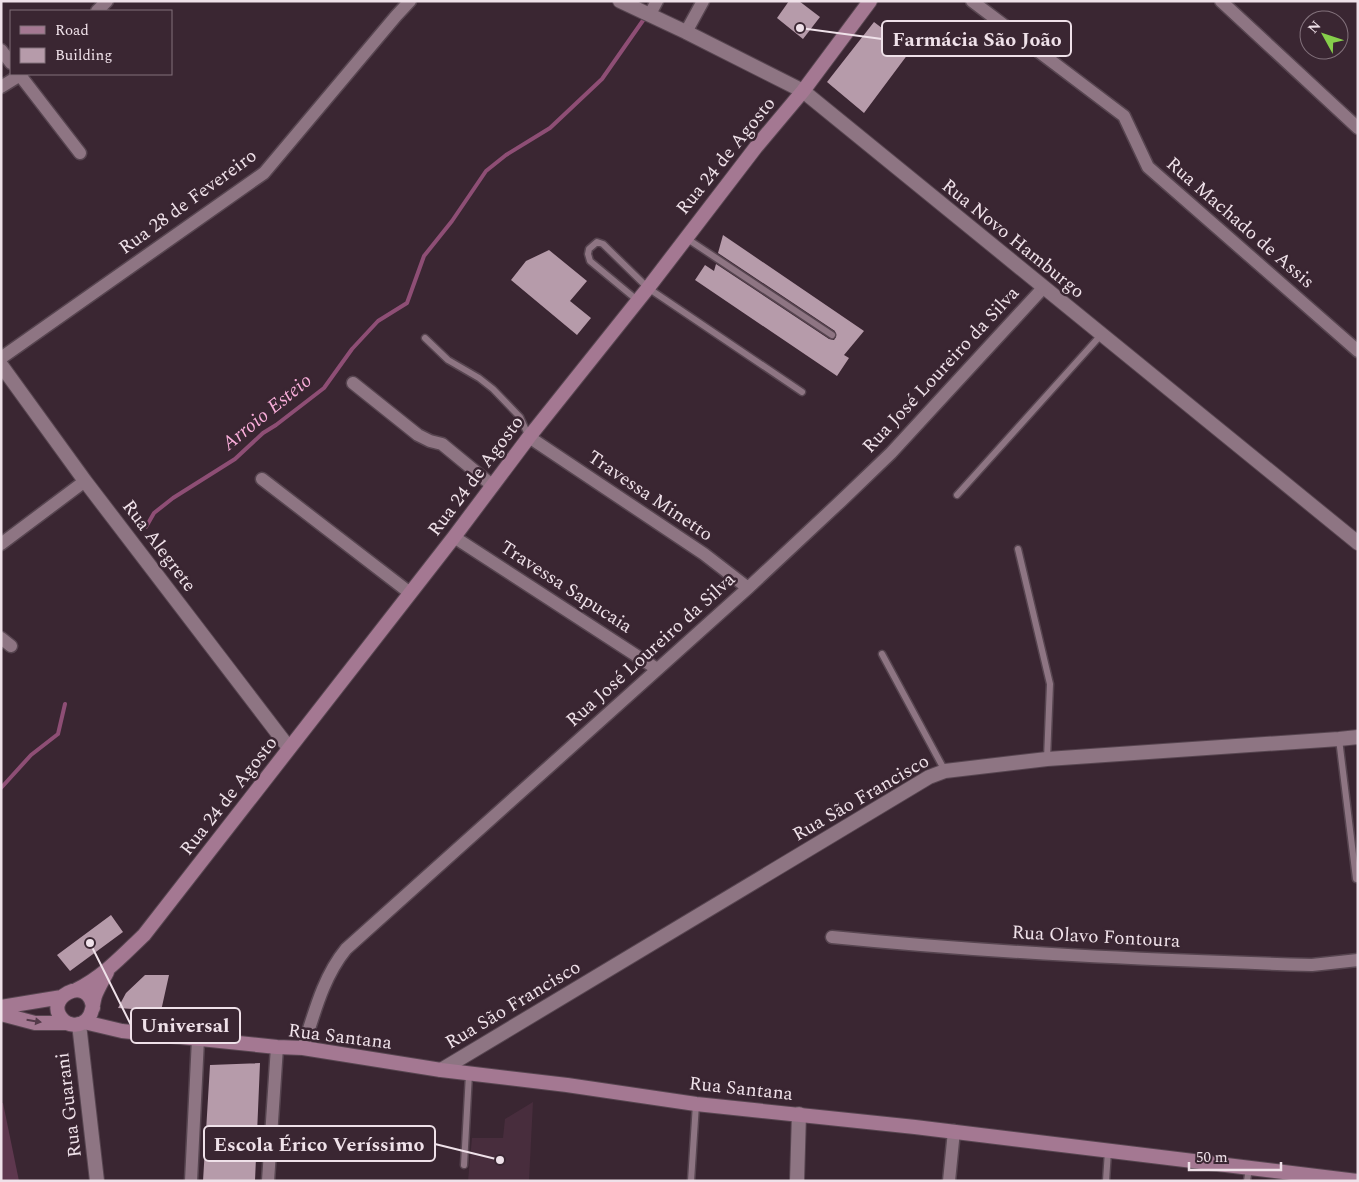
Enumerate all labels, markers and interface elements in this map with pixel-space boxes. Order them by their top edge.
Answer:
legend [10,10,172,75]
north arrow [1299,10,1349,60]
text: N [1303,16,1326,38]
text: Road [55,19,89,42]
callout: Farmácia São João [882,21,1071,56]
text: Farmácia São João [892,25,1062,55]
text: Building [55,44,112,67]
street label: Rua 24 de Agosto [669,91,783,221]
street label: Rua 28 de Fevereiro [113,142,263,262]
street label: Rua Machado de Assis [1159,150,1321,296]
street label: Rua Novo Hamburgo [935,172,1091,306]
street label: Rua José Loureiro da Silva [856,279,1027,460]
water label: Arroio Esteio [215,366,319,459]
street label: Rua 24 de Agosto [421,409,531,543]
street label: Travessa Minetto [581,443,719,549]
street label: Rua Alegrete [115,494,203,598]
street label: Travessa Sapucaia [494,533,639,641]
street label: Rua José Loureiro da Silva [560,565,743,734]
street label: Rua 24 de Agosto [173,730,285,862]
street label: Rua São Francisco [787,747,935,849]
street label: Rua Olavo Fontoura [1011,918,1182,956]
street label: Rua São Francisco [440,953,586,1057]
callout: Universal [131,1008,240,1043]
text: Universal [140,1011,230,1041]
street label: Rua Santana [286,1016,394,1058]
one-way arrow [26,1018,42,1026]
street label: Rua Guarani [48,1051,90,1159]
street label: Rua Santana [688,1069,795,1109]
callout: Escola Érico Veríssimo [204,1126,435,1161]
text: Escola Érico Veríssimo [214,1130,425,1160]
scale bar [1189,1140,1282,1172]
text: 50 m [1196,1146,1228,1169]

